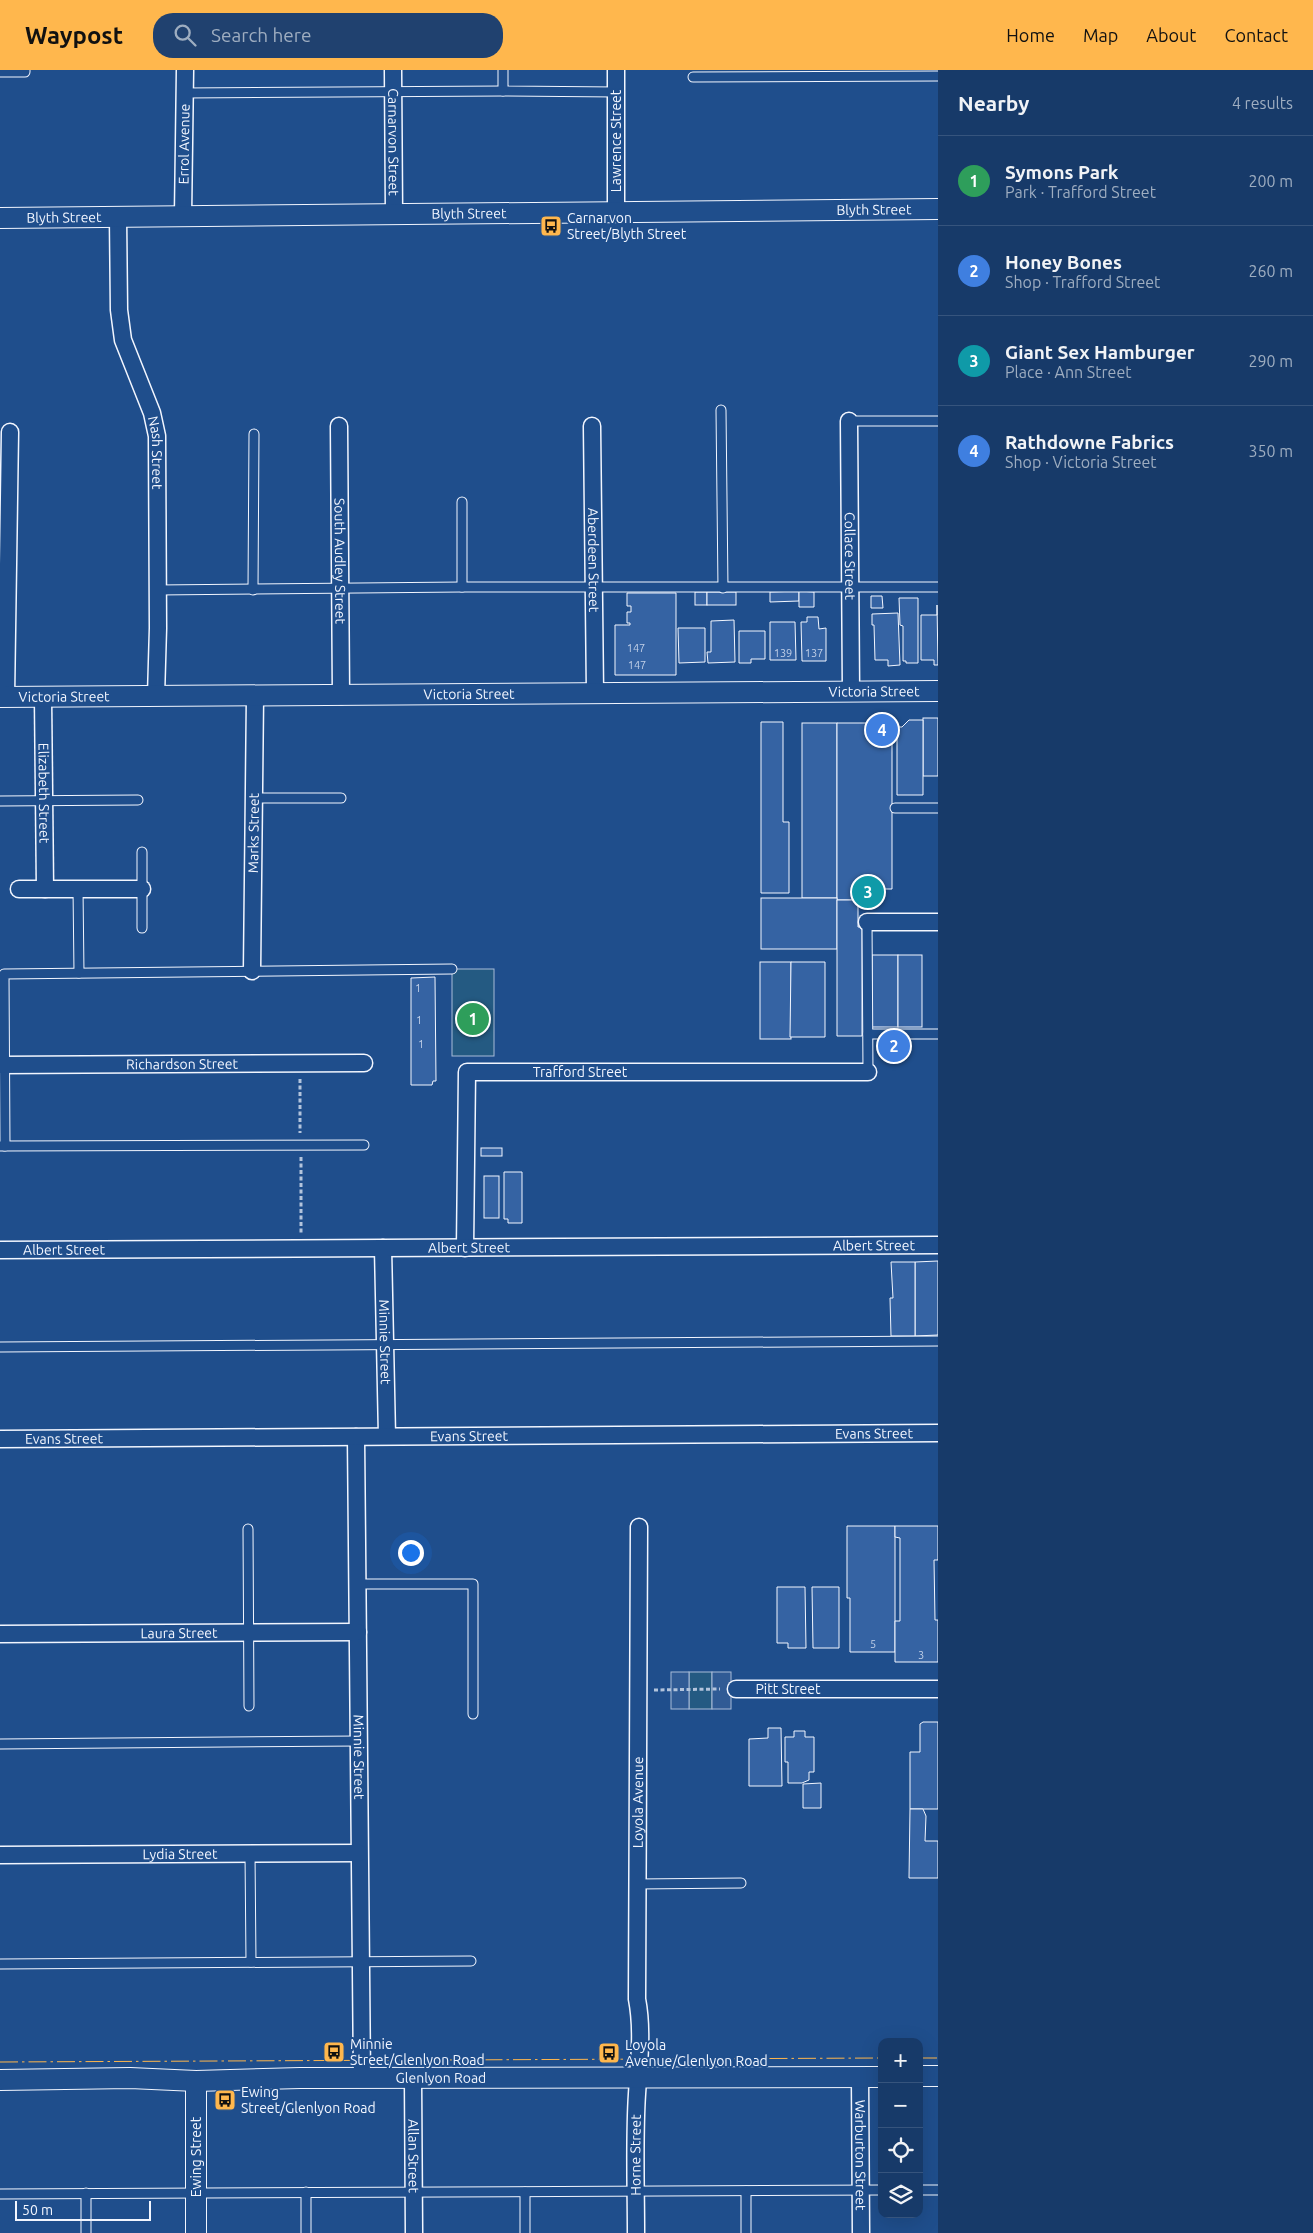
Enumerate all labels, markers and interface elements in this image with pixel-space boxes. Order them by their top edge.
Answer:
search box [153,13,503,58]
icon: search [171,21,199,49]
text: Waypost [25,22,123,49]
text: Search here [211,24,311,46]
text: Home [1006,25,1055,45]
text: Map [1083,25,1118,45]
text: About [1146,25,1196,45]
text: Contact [1224,25,1288,45]
street label: Carnarvon Street [385,88,402,196]
street label: Lawrence Street [608,89,624,192]
text: Nearby [958,91,1029,115]
text: 4 results [1232,94,1293,112]
street label: Errol Avenue [175,104,193,184]
text: Symons Park [1005,161,1118,183]
text: 1 [969,172,979,190]
text: 200 m [1248,172,1293,190]
text: Park · Trafford Street [1005,183,1156,201]
street label: Blyth Street [836,201,912,218]
street label: Blyth Street [431,205,507,222]
street label: Blyth Street [26,209,102,226]
place label: Carnarvon Street/Blyth Street [567,210,687,242]
bus stop icon: Carnarvon Street/Blyth Street [539,214,563,238]
text: Honey Bones [1005,251,1122,273]
text: 2 [969,262,979,280]
text: 260 m [1248,262,1293,280]
text: Shop · Trafford Street [1005,273,1160,291]
text: Giant Sex Hamburger [1005,341,1195,363]
text: 3 [969,352,979,370]
text: 290 m [1248,352,1293,370]
text: Place · Ann Street [1005,363,1132,381]
street label: Nash Street [145,415,165,490]
text: Rathdowne Fabrics [1005,431,1174,453]
text: 4 [969,442,979,460]
text: 350 m [1248,442,1293,460]
text: Shop · Victoria Street [1005,453,1157,471]
street label: South Audley Street [332,498,348,625]
street label: Aberdeen Street [585,508,602,613]
street label: Collace Street [842,512,858,600]
house number: 147 [627,642,645,654]
house number: 139 [774,647,792,659]
house number: 137 [805,647,823,659]
house number: 147 [628,659,646,671]
street label: Victoria Street [828,683,920,700]
street label: Victoria Street [423,686,515,702]
street label: Victoria Street [18,688,110,705]
pin: 4 [866,711,898,749]
street label: Elizabeth Street [35,743,53,844]
street label: Marks Street [245,792,262,873]
pin: 3 [852,873,884,911]
house number: 1 [415,982,421,994]
pin: 1 [457,1000,489,1038]
house number: 1 [416,1014,422,1026]
pin: 2 [878,1027,910,1065]
house number: 1 [418,1038,424,1050]
street label: Richardson Street [126,1056,239,1072]
street label: Trafford Street [533,1064,628,1080]
street label: Albert Street [833,1237,915,1254]
street label: Albert Street [428,1239,510,1256]
street label: Albert Street [23,1241,105,1258]
street label: Minnie Street [376,1299,394,1385]
street label: Evans Street [835,1425,914,1442]
street label: Evans Street [430,1428,509,1444]
street label: Evans Street [25,1430,104,1447]
your location [398,1540,424,1566]
street label: Laura Street [140,1625,218,1641]
house number: 5 [870,1638,876,1650]
house number: 3 [918,1649,924,1661]
street label: Pitt Street [755,1681,821,1697]
street label: Minnie Street [351,1714,367,1800]
street label: Loyola Avenue [630,1756,646,1848]
street label: Lydia Street [143,1846,218,1862]
place label: Minnie Street/Glenlyon Road [350,2036,485,2068]
place label: Loyola Avenue/Glenlyon Road [625,2037,768,2069]
map controls [878,2038,923,2218]
button: + [878,2038,923,2083]
bus stop icon: Minnie Street/Glenlyon Road [322,2040,346,2064]
bus stop icon: Loyola Avenue/Glenlyon Road [597,2041,621,2065]
street label: Glenlyon Road [395,2070,486,2086]
button: − [878,2083,923,2128]
place label: Ewing Street/Glenlyon Road [241,2084,376,2116]
bus stop icon: Ewing Street/Glenlyon Road [213,2088,237,2112]
street label: Warburton Street [852,2100,869,2211]
street label: Horne Street [627,2114,644,2196]
street label: Ewing Street [188,2116,204,2197]
street label: Allan Street [405,2119,422,2194]
button: locate [878,2128,923,2173]
button: layers [878,2173,923,2218]
scale bar [15,2198,151,2221]
text: 50 m [22,2202,53,2218]

